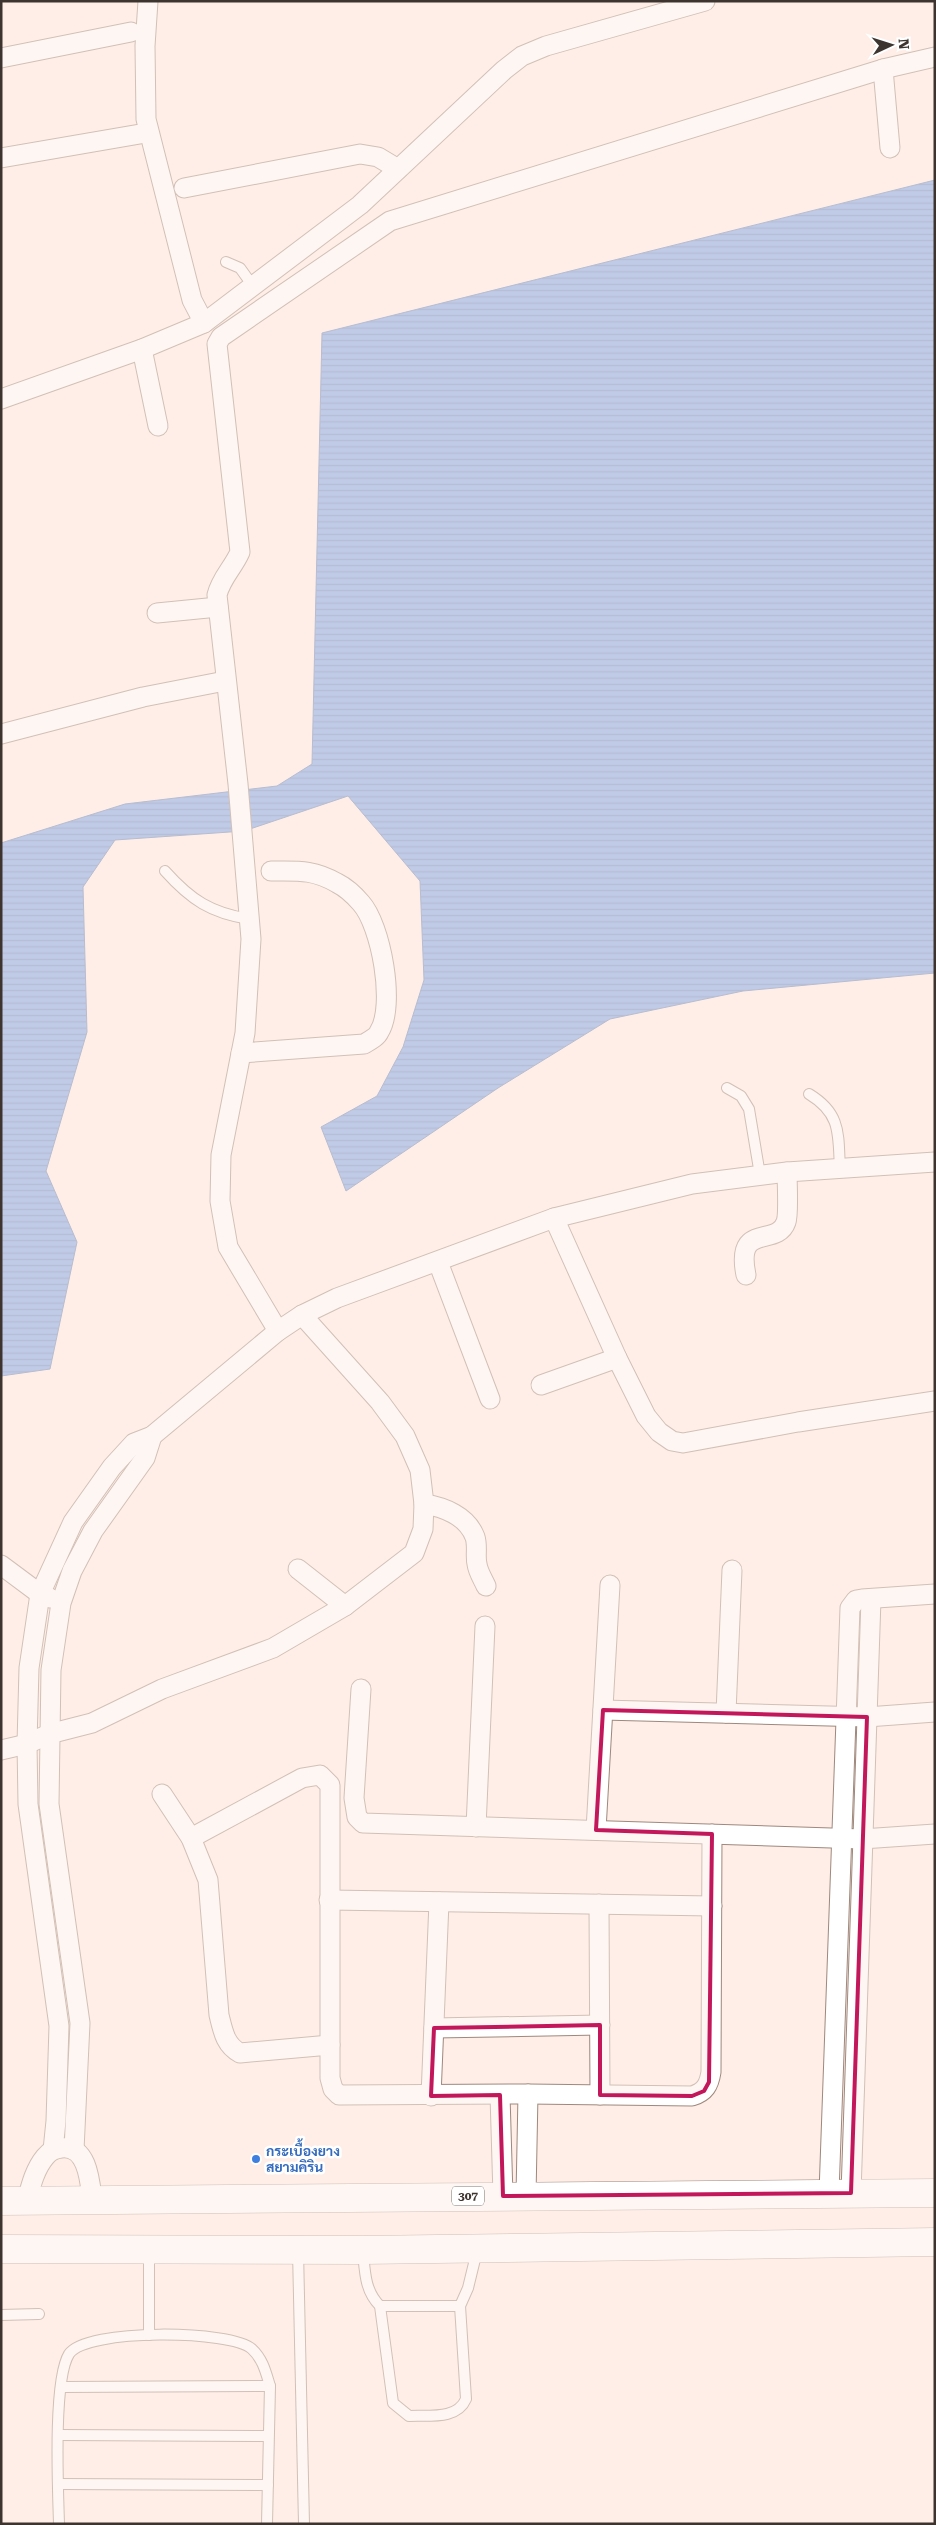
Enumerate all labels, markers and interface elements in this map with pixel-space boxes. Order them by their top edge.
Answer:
north arrow [866,20,916,70]
text: N [896,38,912,50]
place label: กระเบื้องยาง สยามคิริน [266,2138,340,2175]
marker: กระเบื้องยาง สยามคิริน [250,2153,262,2165]
road number: 307 [452,2186,484,2206]

